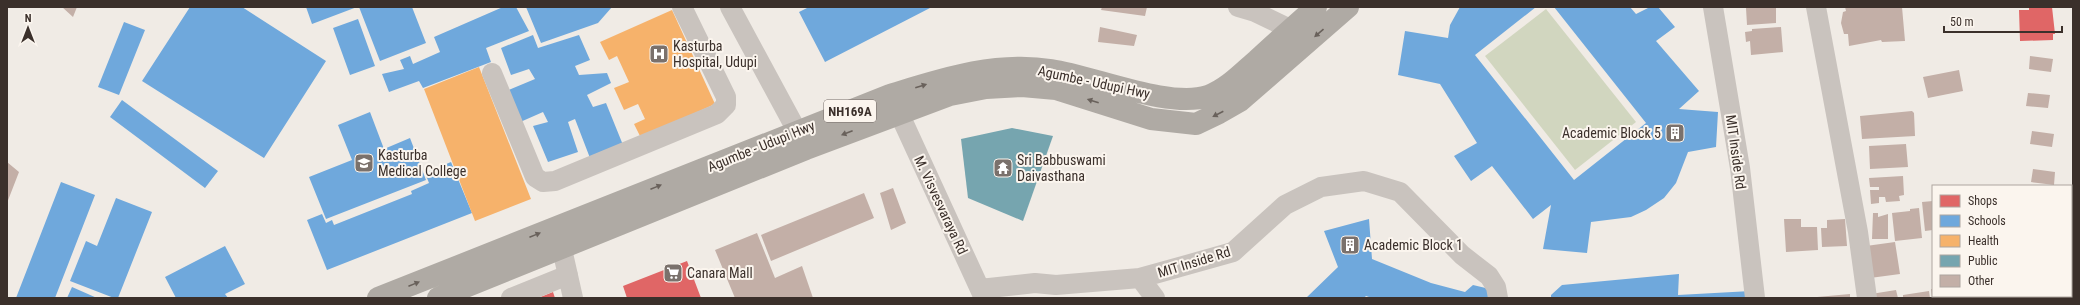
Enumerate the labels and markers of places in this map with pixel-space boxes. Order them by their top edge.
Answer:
place label: Kasturba Hospital, Udupi [673,38,757,70]
hospital icon: Kasturba Hospital, Udupi [648,43,670,65]
building icon: Academic Block 5 [1664,122,1686,144]
place label: Academic Block 5 [1562,125,1661,141]
place label: Kasturba Medical College [378,147,467,179]
school or university icon: Kasturba Medical College [353,152,375,174]
place label: Sri Babbuswami Daivasthana [1017,152,1106,184]
temple icon: Sri Babbuswami Daivasthana [992,157,1014,179]
building icon: Academic Block 1 [1339,234,1361,256]
place label: Academic Block 1 [1364,237,1463,253]
supermarket icon: Canara Mall [662,262,684,284]
place label: Canara Mall [687,265,753,281]

